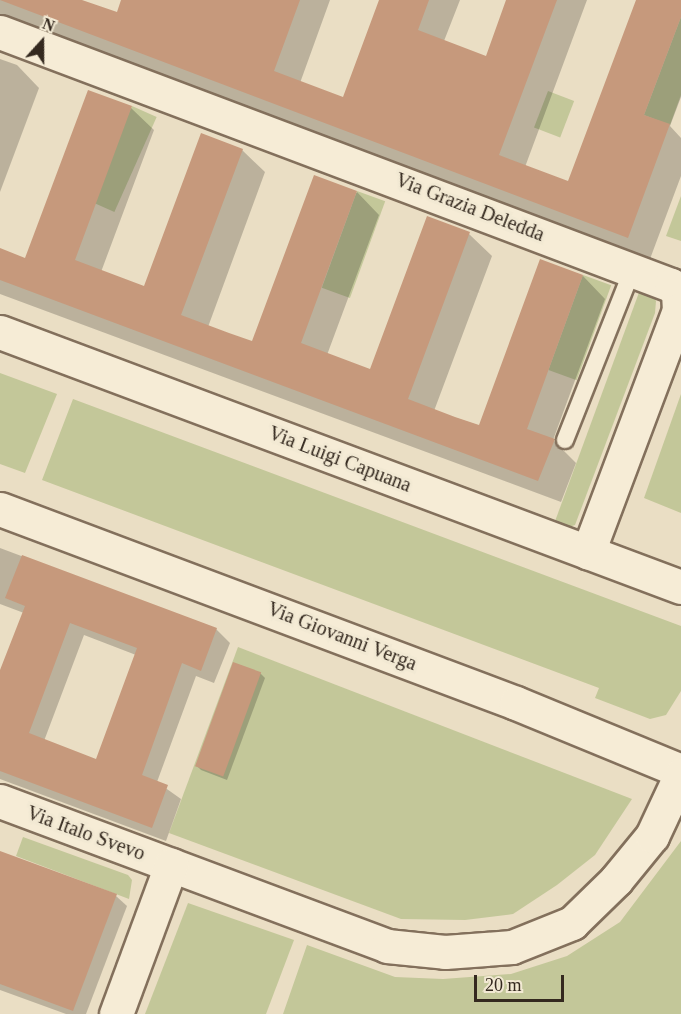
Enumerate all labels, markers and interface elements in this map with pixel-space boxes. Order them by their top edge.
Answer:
north arrow [12,12,72,72]
text: N [40,15,57,35]
street label: Via Grazia Deledda [392,168,548,246]
street label: Via Luigi Capuana [265,421,415,497]
street label: Via Giovanni Verga [264,596,420,676]
street label: Via Italo Svevo [23,800,149,866]
scale bar [477,963,567,1001]
text: 20 m [485,975,522,995]

